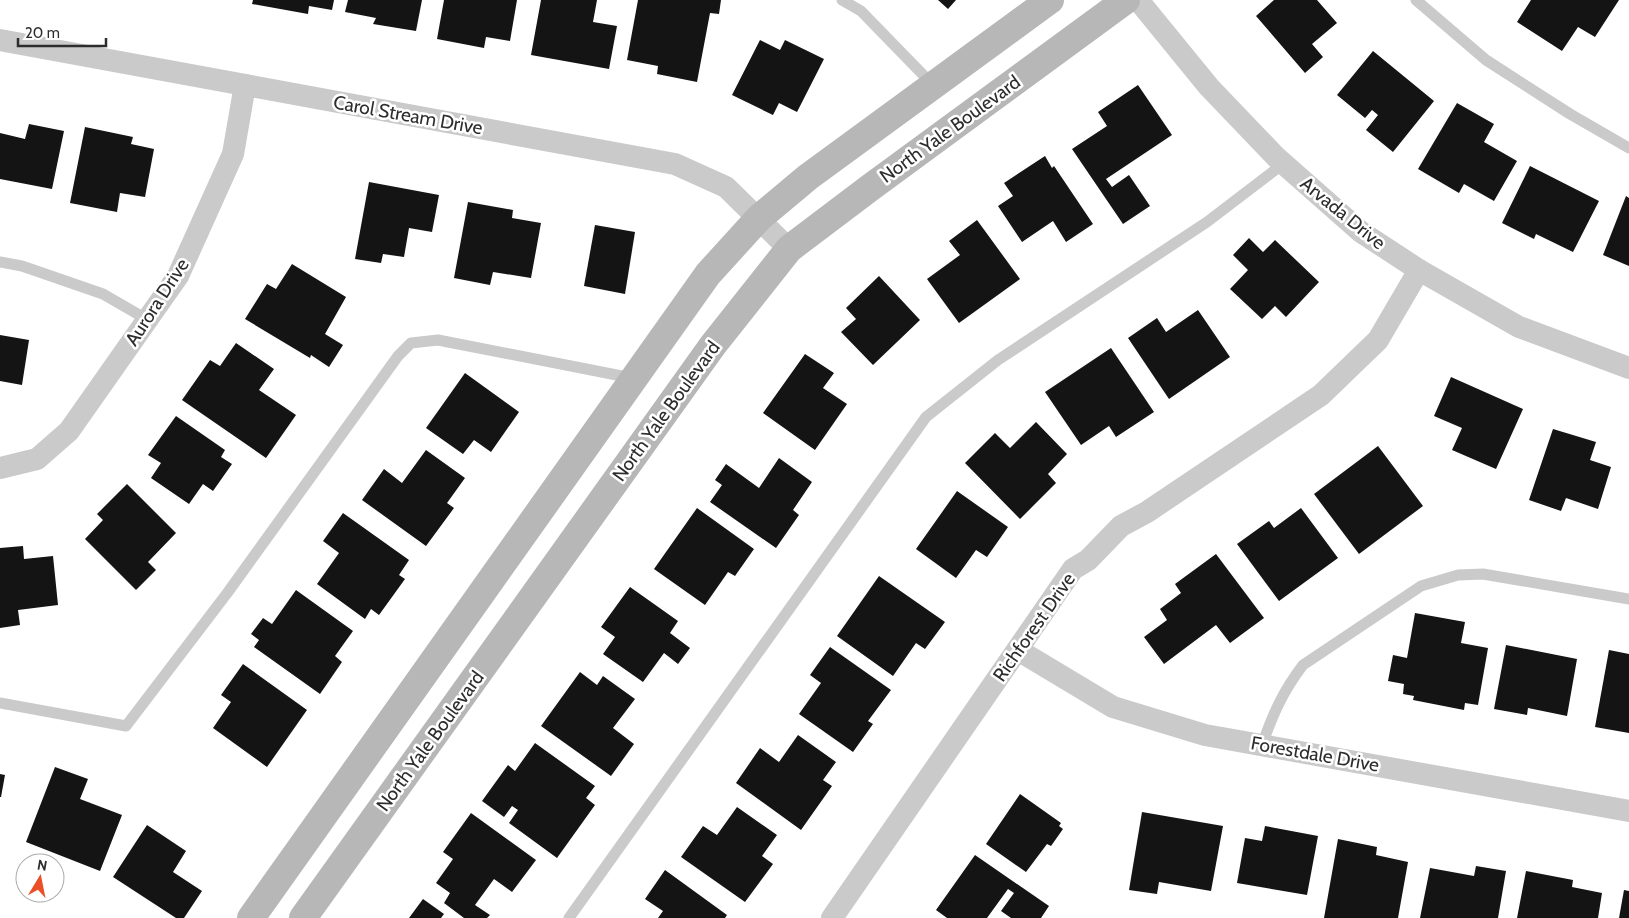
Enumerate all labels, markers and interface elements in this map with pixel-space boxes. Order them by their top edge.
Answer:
scale bar [18,15,105,47]
text: 20 m [25,24,60,42]
street label: North Yale Boulevard [875,70,1025,188]
street label: Carol Stream Drive [332,91,485,139]
street label: Arvada Drive [1296,172,1390,254]
street label: Aurora Drive [120,254,194,350]
street label: North Yale Boulevard [607,336,725,486]
street label: Richforest Drive [988,568,1080,686]
street label: North Yale Boulevard [371,666,489,816]
street label: Forestdale Drive [1249,731,1381,777]
north arrow [15,853,65,903]
text: N [36,855,49,875]

